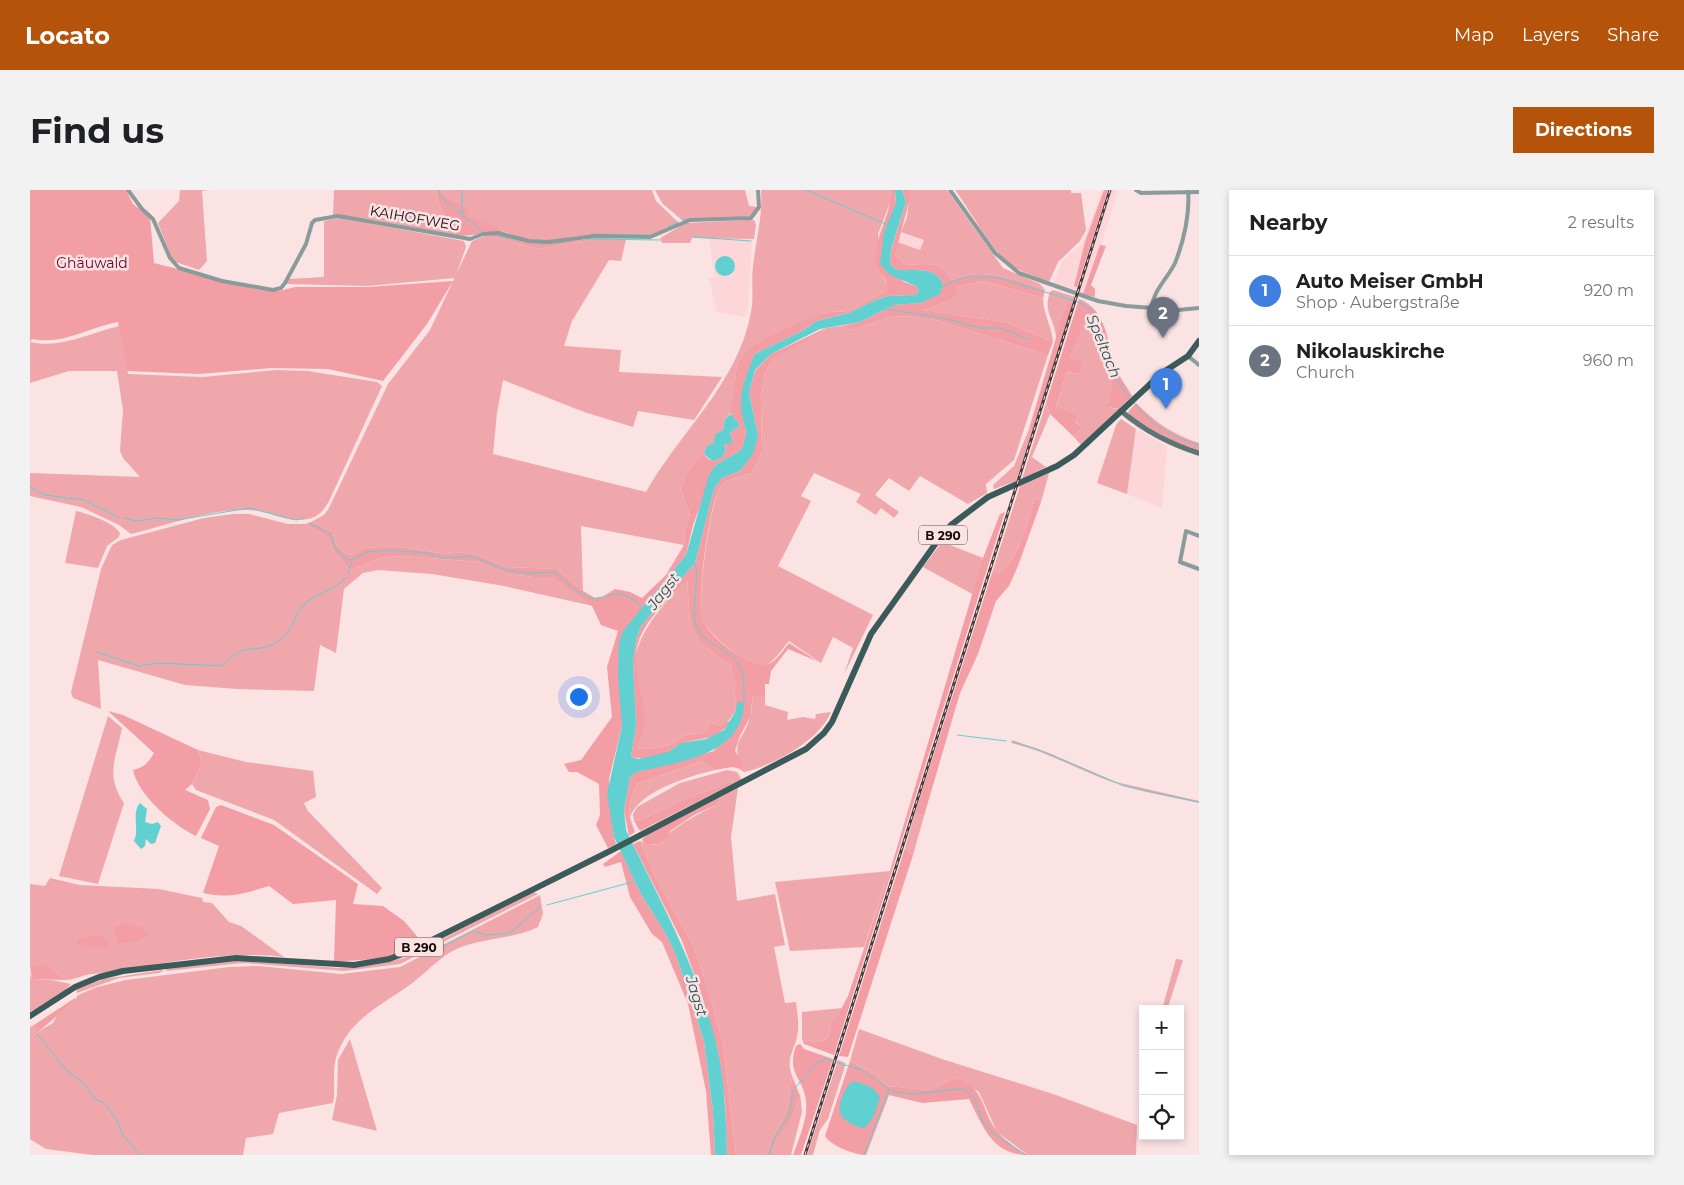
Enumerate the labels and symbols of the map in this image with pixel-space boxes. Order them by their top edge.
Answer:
street label: KAIHOFWEG [368,201,462,235]
park label: Ghäuwald [56,254,128,272]
pin: 2 [1147,297,1179,338]
water label: Speltach [1083,311,1125,381]
pin: 1 [1150,368,1182,409]
road number: B 290 [919,526,967,544]
water label: Jagst [642,569,683,614]
your location [566,684,592,710]
road number: B 290 [395,938,443,956]
water label: Jagst [682,973,712,1018]

